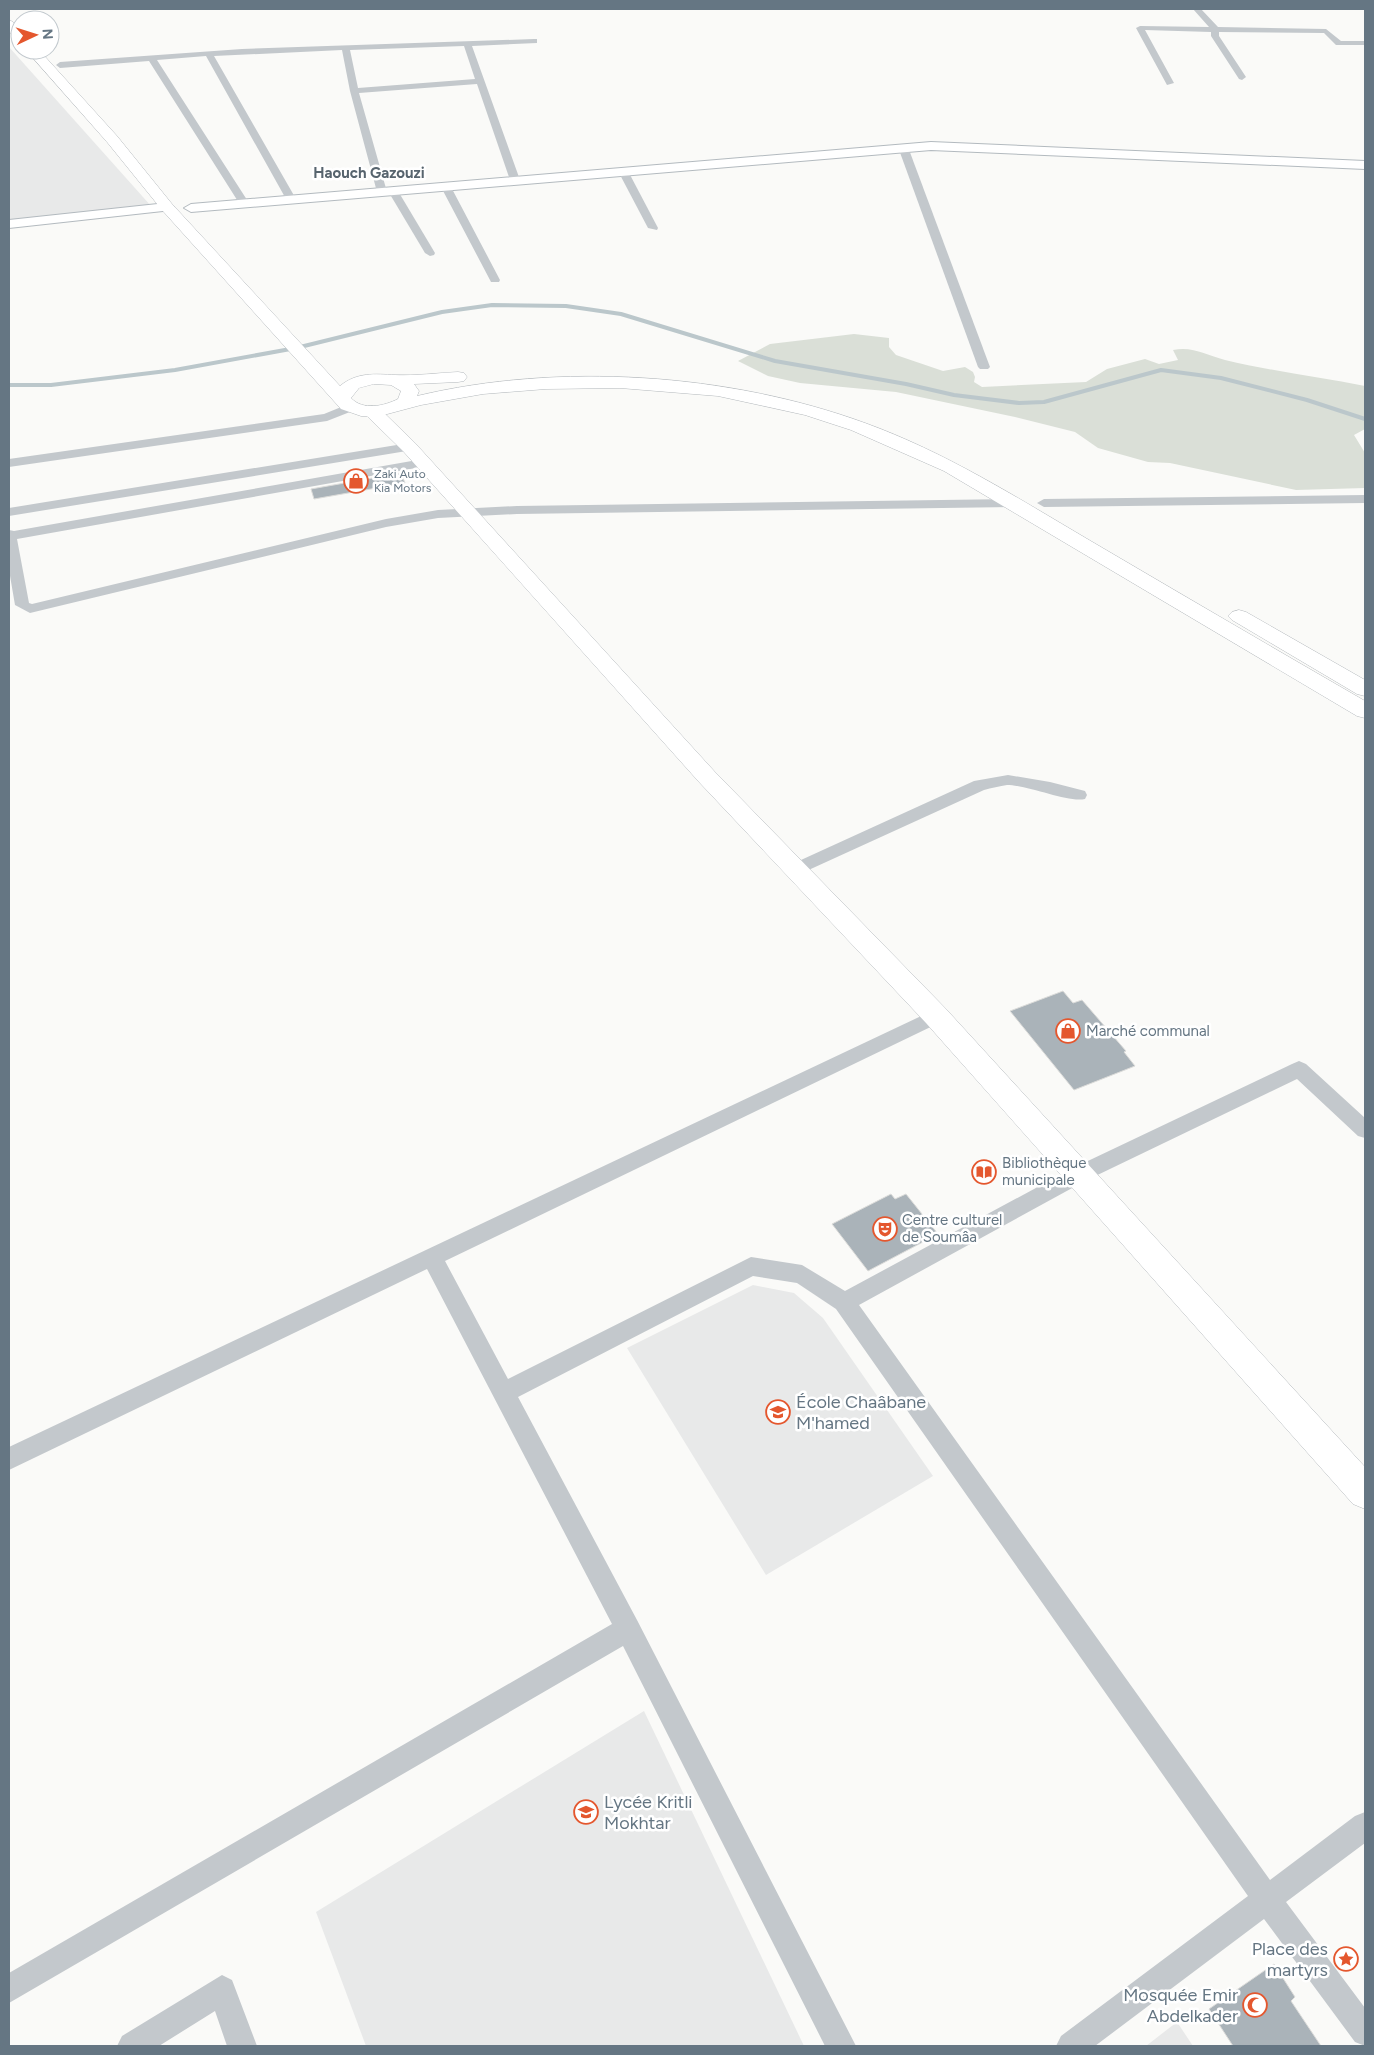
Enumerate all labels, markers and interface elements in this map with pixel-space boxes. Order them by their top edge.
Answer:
north arrow [10,10,60,60]
text: N [39,28,56,40]
district label: Haouch Gazouzi [313,164,425,182]
place label: Zaki Auto Kia Motors [374,467,432,495]
shop icon: Zaki Auto Kia Motors [343,468,369,494]
shop icon: Marché communal [1055,1018,1081,1044]
place label: Marché communal [1086,1022,1210,1040]
place label: Bibliothèque municipale [1002,1154,1086,1189]
library icon: Bibliothèque municipale [971,1159,997,1185]
place label: Centre culturel de Soumâa [902,1211,1002,1246]
theatre icon: Centre culturel de Soumâa [872,1216,898,1242]
place label: École Chaâbane M'hamed [796,1391,926,1434]
school or university icon: École Chaâbane M'hamed [765,1399,791,1425]
place label: Lycée Kritli Mokhtar [604,1791,693,1834]
school or university icon: Lycée Kritli Mokhtar [573,1799,599,1825]
place label: Place des martyrs [1252,1938,1328,1981]
place icon: Place des martyrs [1333,1946,1359,1972]
place label: Mosquée Emir Abdelkader [1123,1984,1238,2027]
mosque icon: Mosquée Emir Abdelkader [1242,1992,1268,2018]

